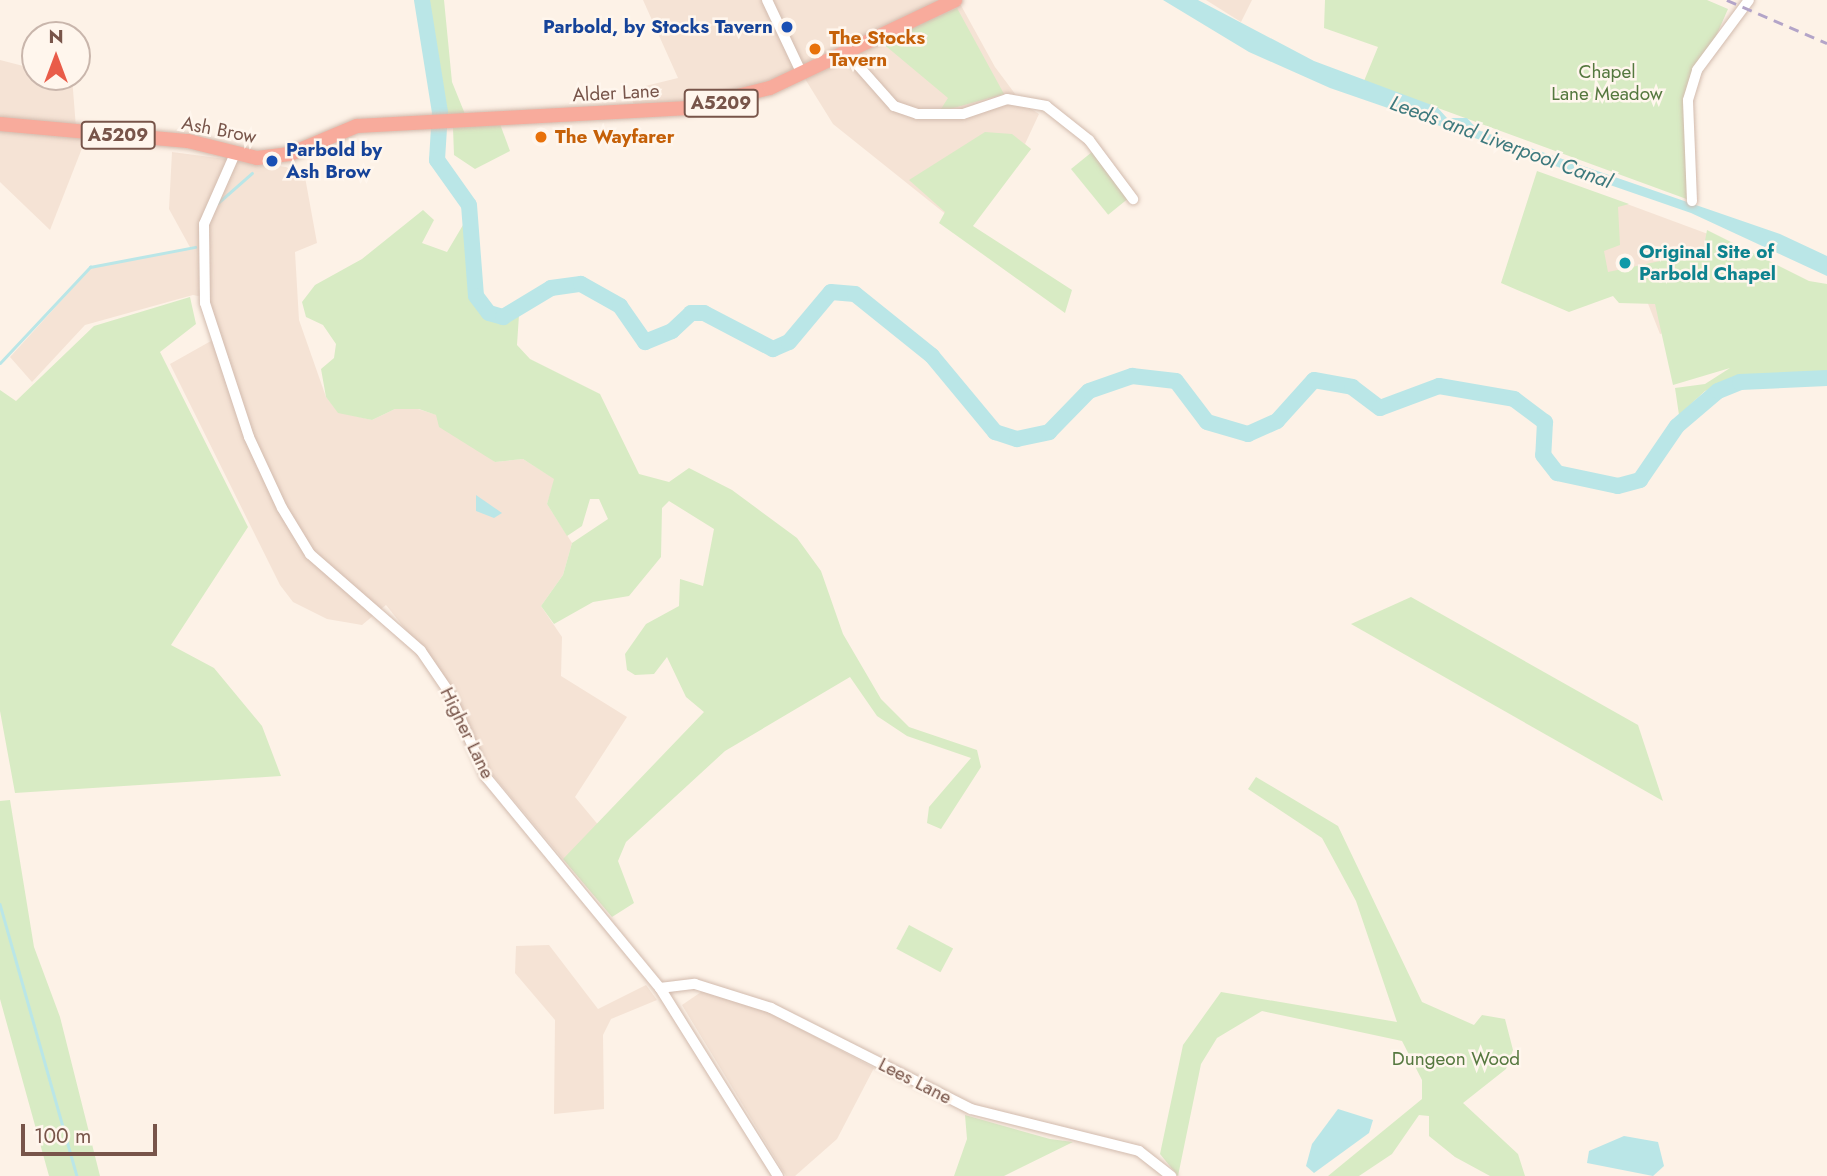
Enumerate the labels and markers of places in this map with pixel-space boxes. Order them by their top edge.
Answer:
place label: Parbold, by Stocks Tavern [543,16,773,38]
marker: Parbold, by Stocks Tavern [779,19,795,35]
place label: The Stocks Tavern [829,27,925,71]
marker: The Stocks Tavern [807,41,823,57]
place label: The Wayfarer [555,126,674,148]
marker: The Wayfarer [533,129,549,145]
place label: Parbold by Ash Brow [286,139,382,183]
marker: Parbold by Ash Brow [264,153,280,169]
place label: Original Site of Parbold Chapel [1639,241,1776,285]
marker: Original Site of Parbold Chapel [1617,255,1633,271]

